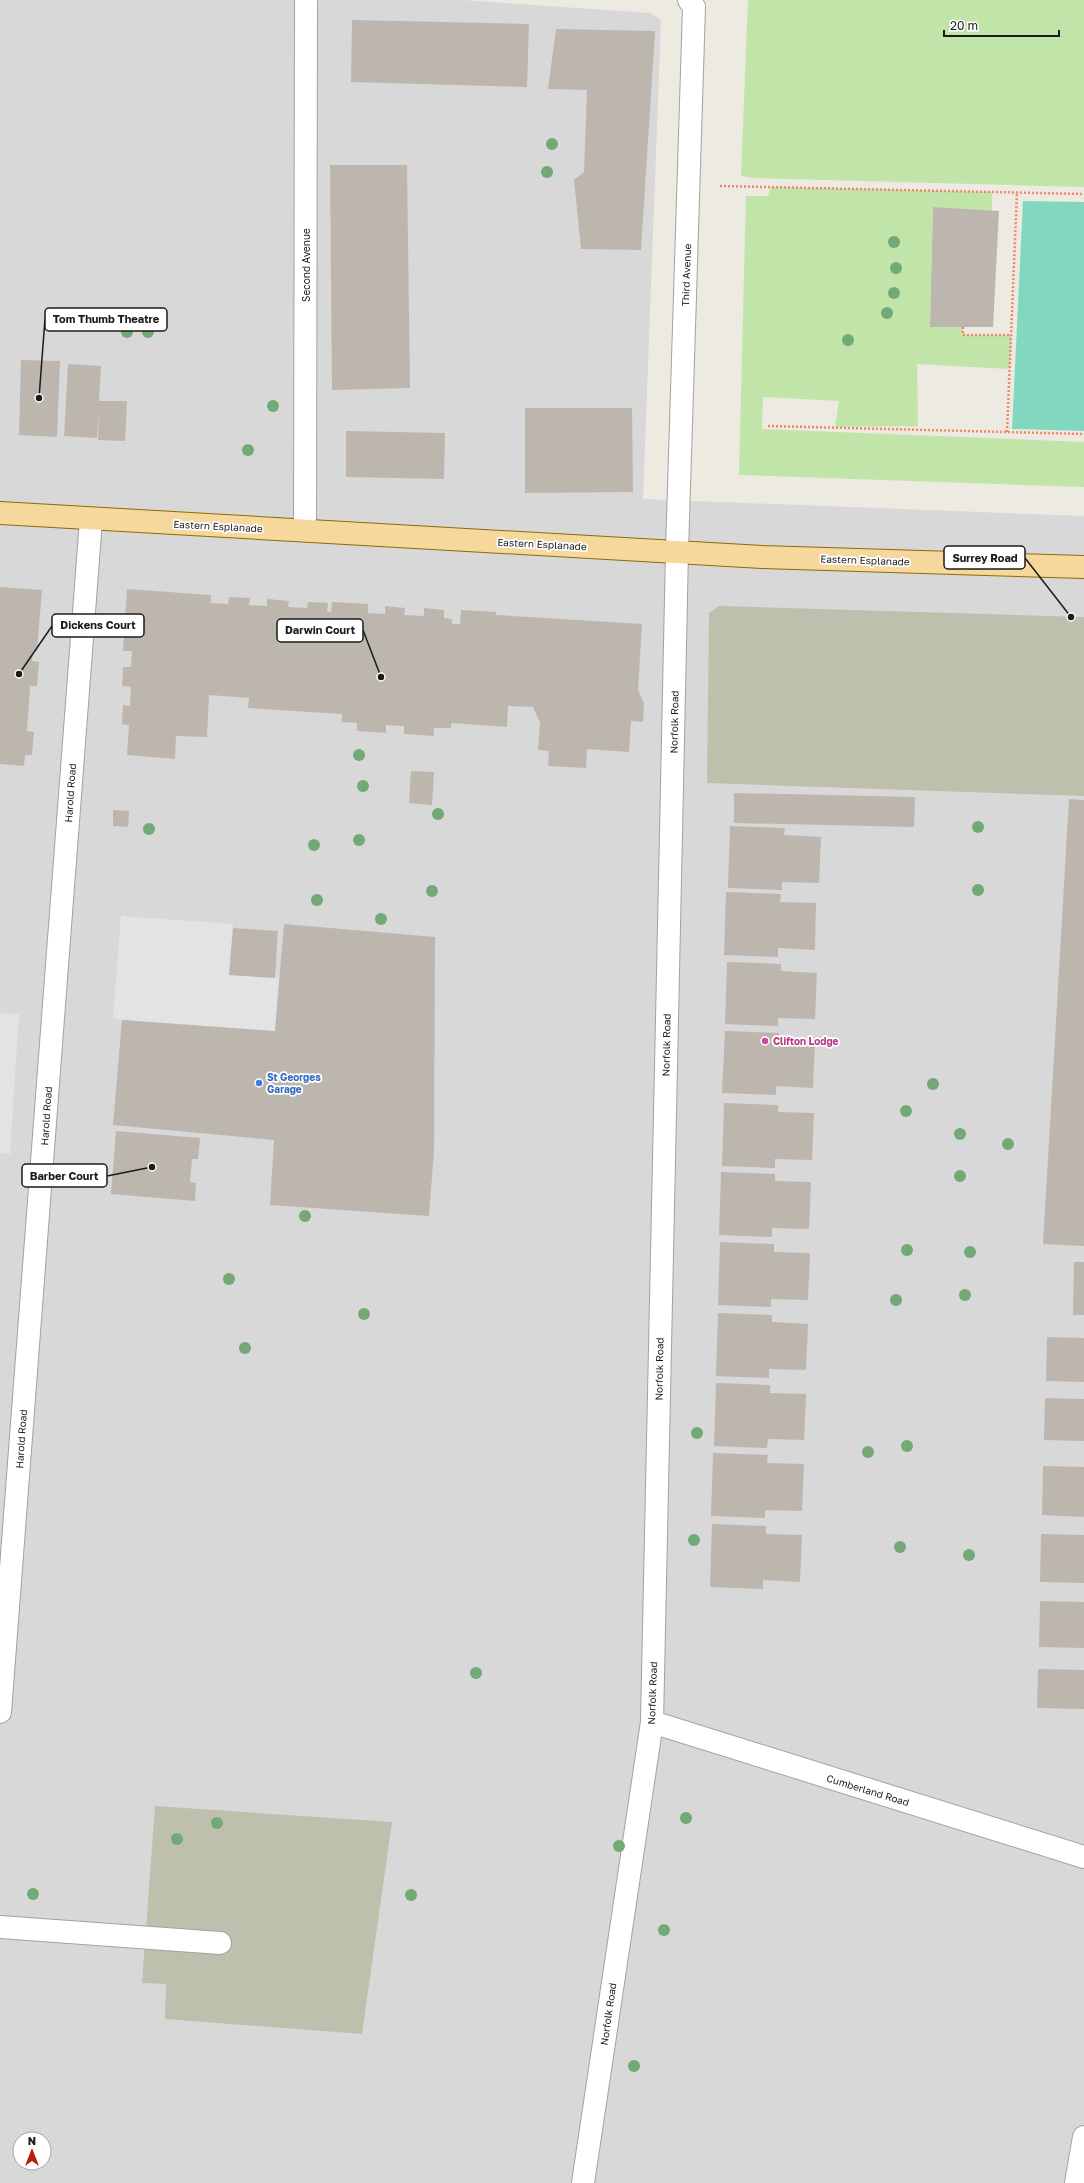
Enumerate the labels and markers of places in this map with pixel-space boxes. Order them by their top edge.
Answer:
callout: Tom Thumb Theatre [45,308,167,331]
callout: Surrey Road [944,546,1025,569]
callout: Dickens Court [52,614,144,637]
callout: Darwin Court [277,619,363,642]
place label: Clifton Lodge [773,1035,839,1047]
marker: Clifton Lodge [760,1036,770,1046]
place label: St Georges Garage [267,1071,321,1095]
marker: St Georges Garage [254,1078,264,1088]
callout: Barber Court [22,1164,107,1187]

